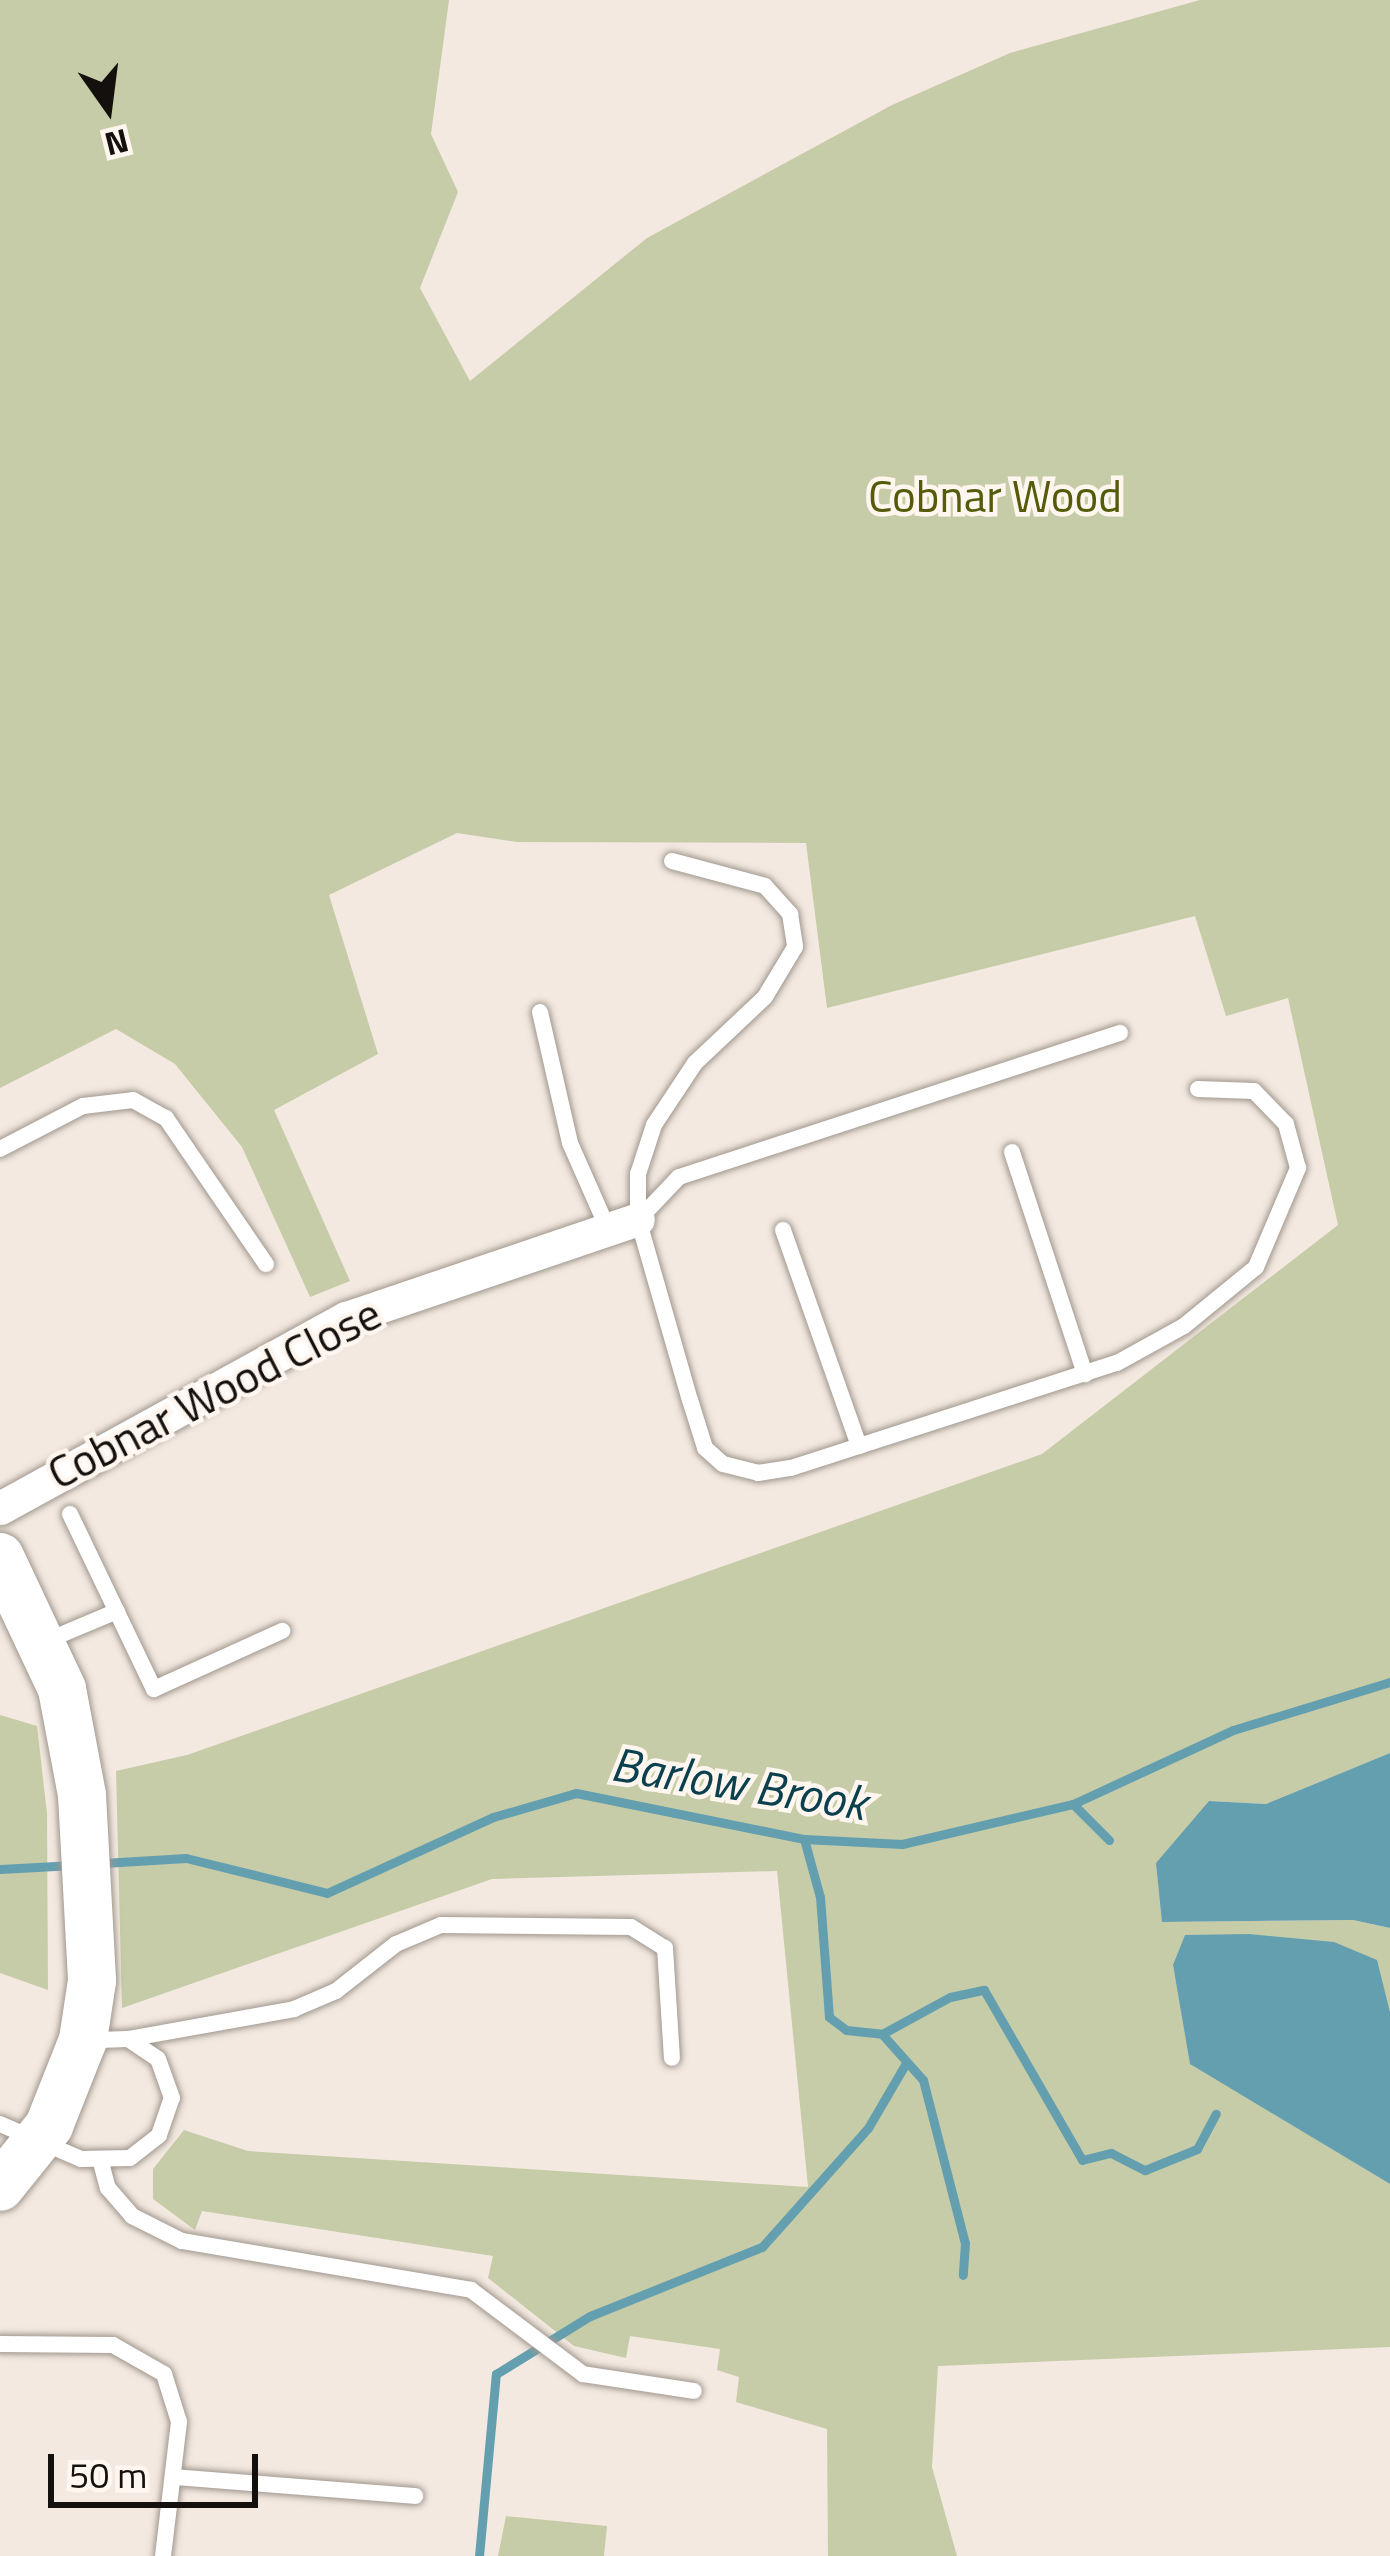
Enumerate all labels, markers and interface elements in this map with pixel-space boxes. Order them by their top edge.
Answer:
north arrow [48,48,168,168]
text: N [100,116,134,170]
park label: Cobnar Wood [868,469,1122,523]
street label: Cobnar Wood Close [39,1286,389,1500]
water label: Barlow Brook [608,1734,870,1832]
scale bar [54,2430,264,2504]
text: 50 m [69,2447,147,2502]

